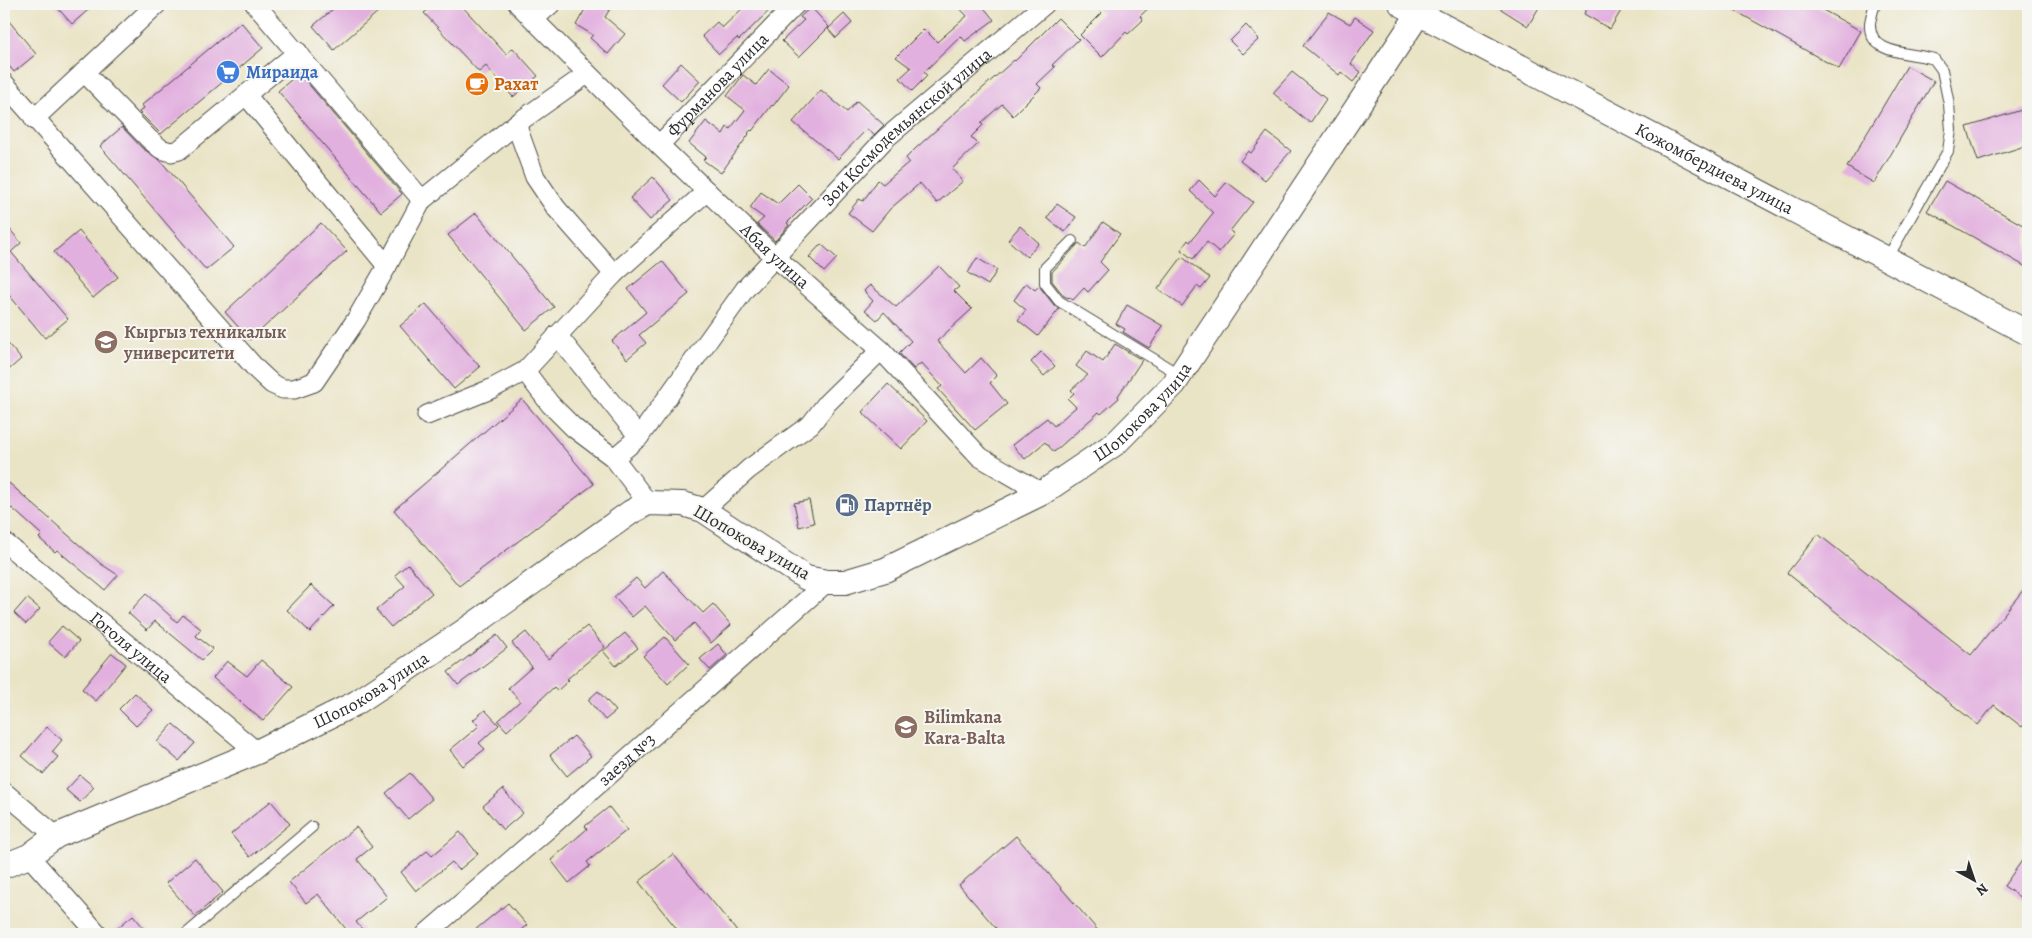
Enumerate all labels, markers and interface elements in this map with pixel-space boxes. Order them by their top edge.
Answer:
street label: Фурманова улица [661,27,774,142]
street label: Зои Космодемьянской улица [816,42,997,211]
supermarket icon: Мираида [215,59,241,85]
place label: Мираида [246,60,319,84]
cafe icon: Рахат [464,71,490,97]
place label: Рахат [494,72,538,96]
street label: Кожомбердиева улица [1631,117,1798,220]
street label: Абая улица [734,217,815,295]
place label: Кыргыз техникалык университети [123,320,287,365]
school or university icon: Кыргыз техникалык университети [93,329,119,355]
street label: Шопокова улица [1088,357,1197,467]
fuel station icon: Партнёр [834,492,860,518]
place label: Партнёр [864,493,932,517]
street label: Шопокова улица [689,499,816,586]
street label: Гоголя улица [85,606,178,689]
street label: Шопокова улица [309,646,434,734]
place label: Bilimkana Kara-Balta [924,705,1006,750]
school or university icon: Bilimkana Kara-Balta [893,714,919,740]
street label: заезд №3 [593,727,660,791]
north arrow [1950,856,2000,906]
text: N [1972,879,1992,900]

